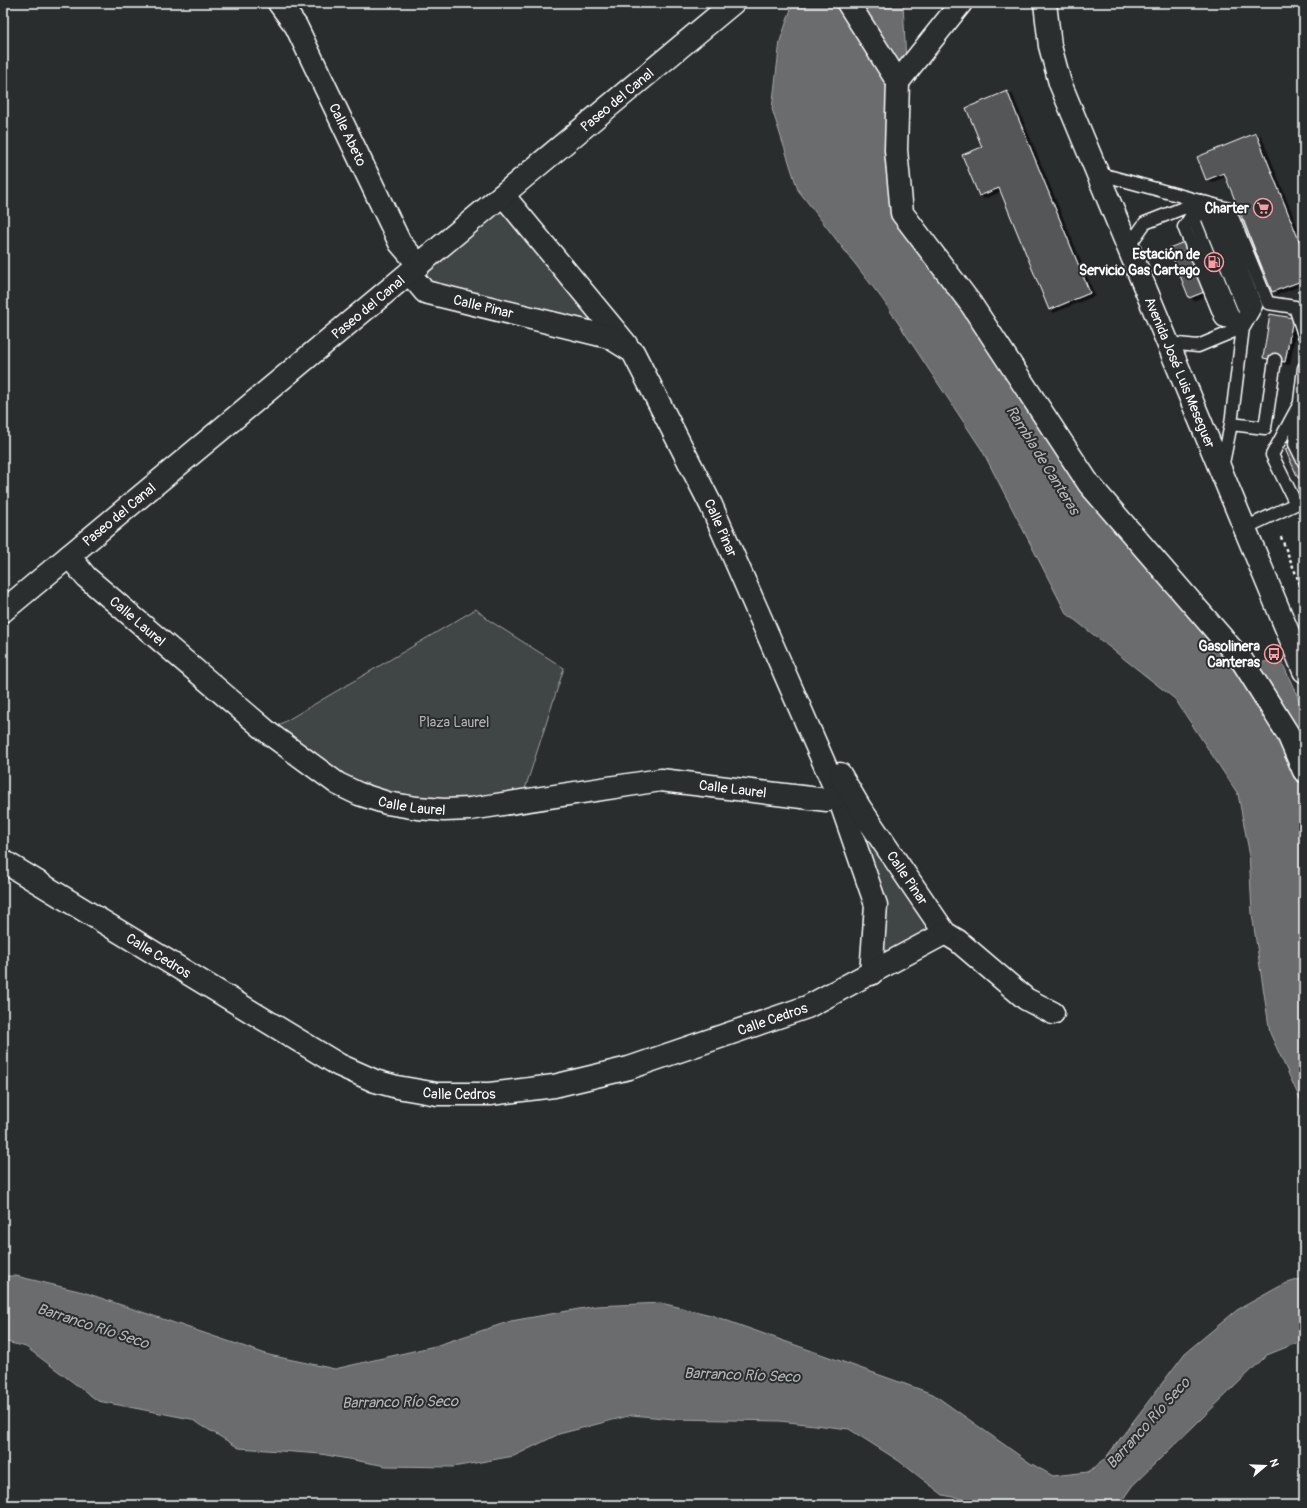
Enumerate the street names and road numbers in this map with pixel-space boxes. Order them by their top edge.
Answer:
street label: Paseo del Canal [577,65,657,135]
street label: Calle Abeto [325,101,370,169]
street label: Paseo del Canal [328,272,408,343]
street label: Calle Pinar [452,291,515,322]
street label: Avenida José Luis Meseguer [1141,295,1219,451]
street label: Paseo del Canal [79,479,159,550]
street label: Calle Pinar [700,496,741,559]
street label: Calle Laurel [106,593,169,650]
street label: Calle Laurel [698,777,768,802]
street label: Calle Laurel [376,793,446,819]
street label: Calle Pinar [883,848,931,908]
street label: Calle Cedros [123,930,194,982]
street label: Calle Cedros [735,999,810,1039]
street label: Calle Cedros [421,1084,497,1103]

